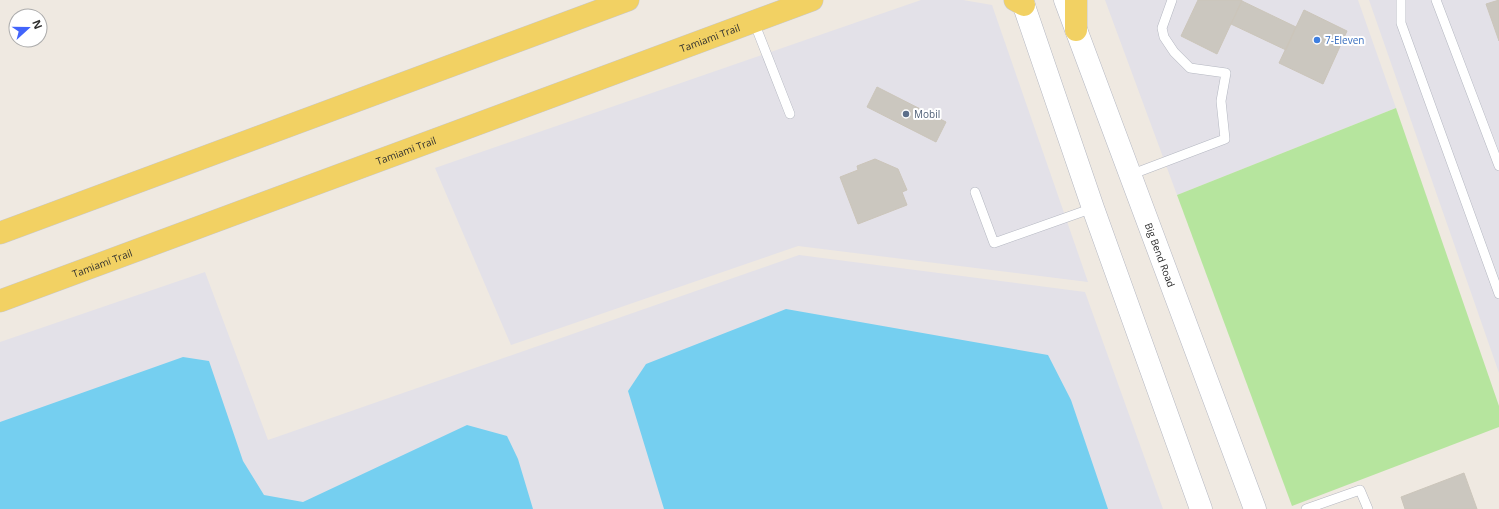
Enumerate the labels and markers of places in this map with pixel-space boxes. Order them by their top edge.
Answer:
place label: 7-Eleven [1325,33,1364,47]
marker: 7-Eleven [1312,35,1322,45]
place label: Mobil [914,107,940,121]
marker: Mobil [901,109,911,119]

